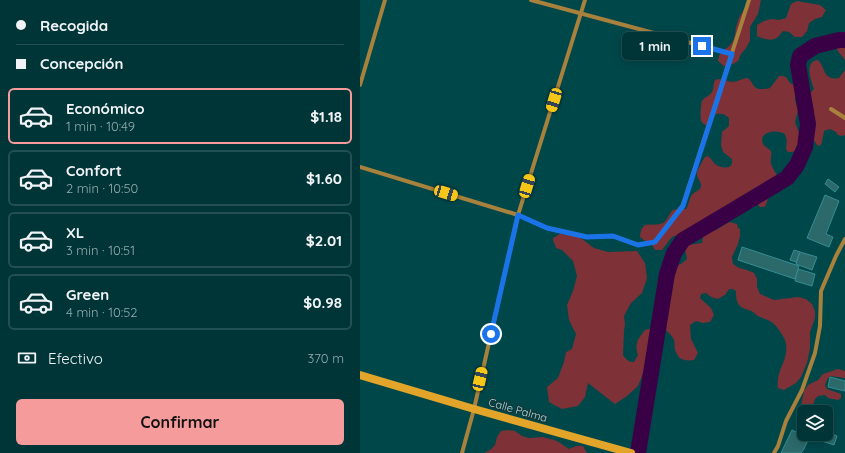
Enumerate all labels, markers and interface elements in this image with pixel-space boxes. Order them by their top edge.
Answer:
text: Recogida [40,16,108,35]
callout: 1 min [622,32,688,60]
route end [693,37,711,55]
text: 1 min [639,38,671,54]
text: Concepción [40,54,123,73]
car [545,87,563,113]
icon: car [18,98,54,134]
text: Económico [66,99,145,118]
text: $1.18 [310,107,342,126]
text: 1 min · 10:49 [66,118,135,134]
icon: car [18,160,54,196]
text: Confort [66,161,122,180]
text: $1.60 [306,169,342,188]
car [518,173,536,199]
text: 2 min · 10:50 [66,180,138,196]
car [433,184,459,202]
icon: car [18,222,54,258]
text: XL [66,223,84,242]
text: $2.01 [306,231,342,250]
text: 3 min · 10:51 [66,242,135,258]
icon: car [18,284,54,320]
text: Green [66,285,109,304]
text: $0.98 [303,293,342,312]
text: 4 min · 10:52 [66,304,137,320]
route start [482,325,500,343]
icon: cash [16,347,38,369]
text: Efectivo [48,349,103,368]
text: 370 m [307,350,344,366]
car [471,366,489,392]
street label: Calle Palma [487,395,549,425]
button: Confirmar [16,399,344,445]
map controls [797,405,833,441]
button: layers [797,405,833,441]

